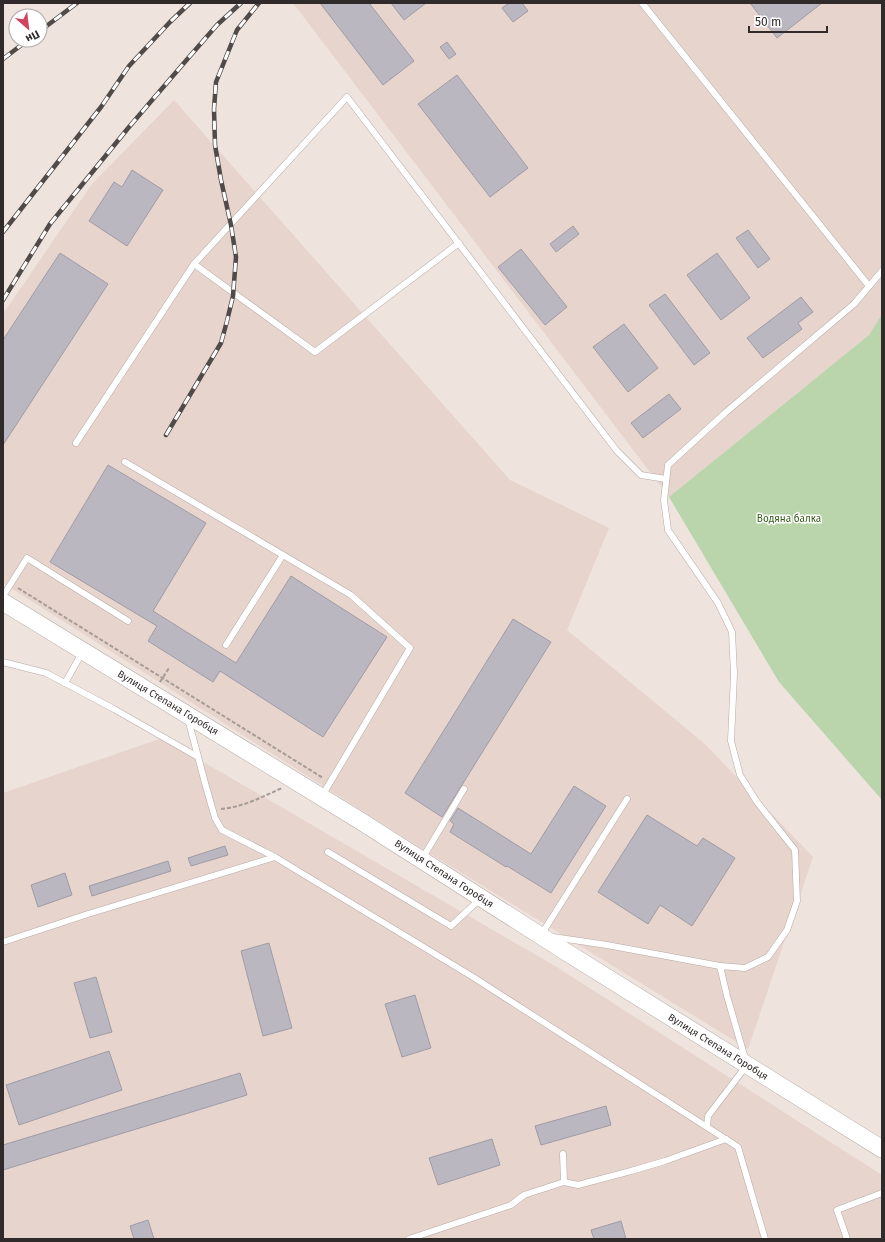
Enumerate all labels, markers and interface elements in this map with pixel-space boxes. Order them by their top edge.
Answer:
north arrow [8,8,48,48]
scale bar [749,8,827,34]
text: 50 m [755,15,781,29]
text: Пн [23,27,42,45]
park label: Водяна балка [757,513,821,525]
street label: Вулиця Степана Горобця [115,668,221,738]
street label: Вулиця Степана Горобця [392,837,496,911]
street label: Вулиця Степана Горобця [666,1011,770,1083]

